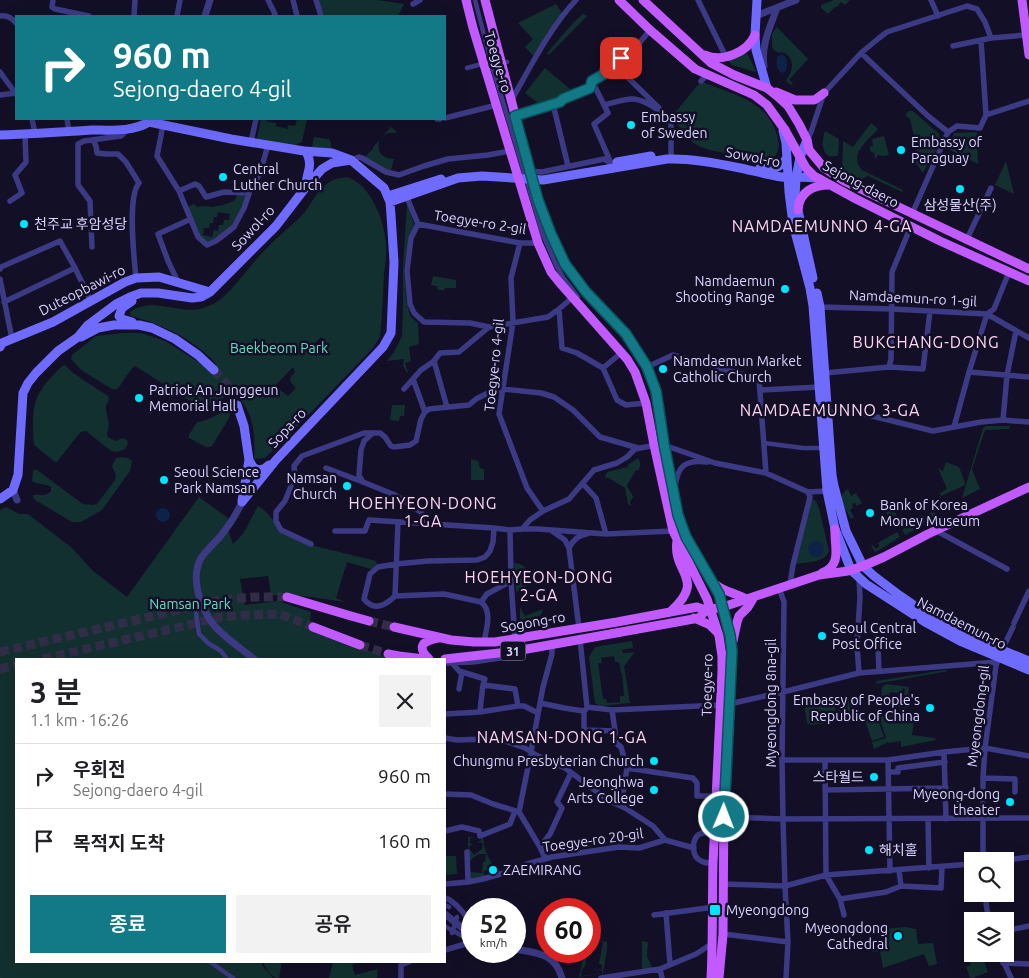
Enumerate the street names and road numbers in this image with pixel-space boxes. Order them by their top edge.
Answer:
street label: Toegye-ro [481,30,515,94]
street label: Sowol-ro [724,144,782,170]
street label: Sejong-daero [820,157,902,211]
street label: Sowol-ro [228,202,278,254]
street label: Toegye-ro 2-gil [433,207,528,237]
street label: Duteopbawi-ro [36,261,128,319]
street label: Namdaemun-ro 1-gil [849,287,978,309]
street label: Toegye-ro 4-gil [481,317,507,412]
street label: Sopa-ro [265,405,309,451]
street label: Namdaemun-ro [915,594,1009,652]
street label: Sogong-ro [499,608,567,636]
street label: Myeongdong 8na-gil [763,638,779,767]
road number: 31 [500,641,526,660]
street label: Toegye-ro [698,653,716,717]
street label: Myeongdong-gil [964,664,992,768]
street label: Toegye-ro 20-gil [542,825,645,855]

